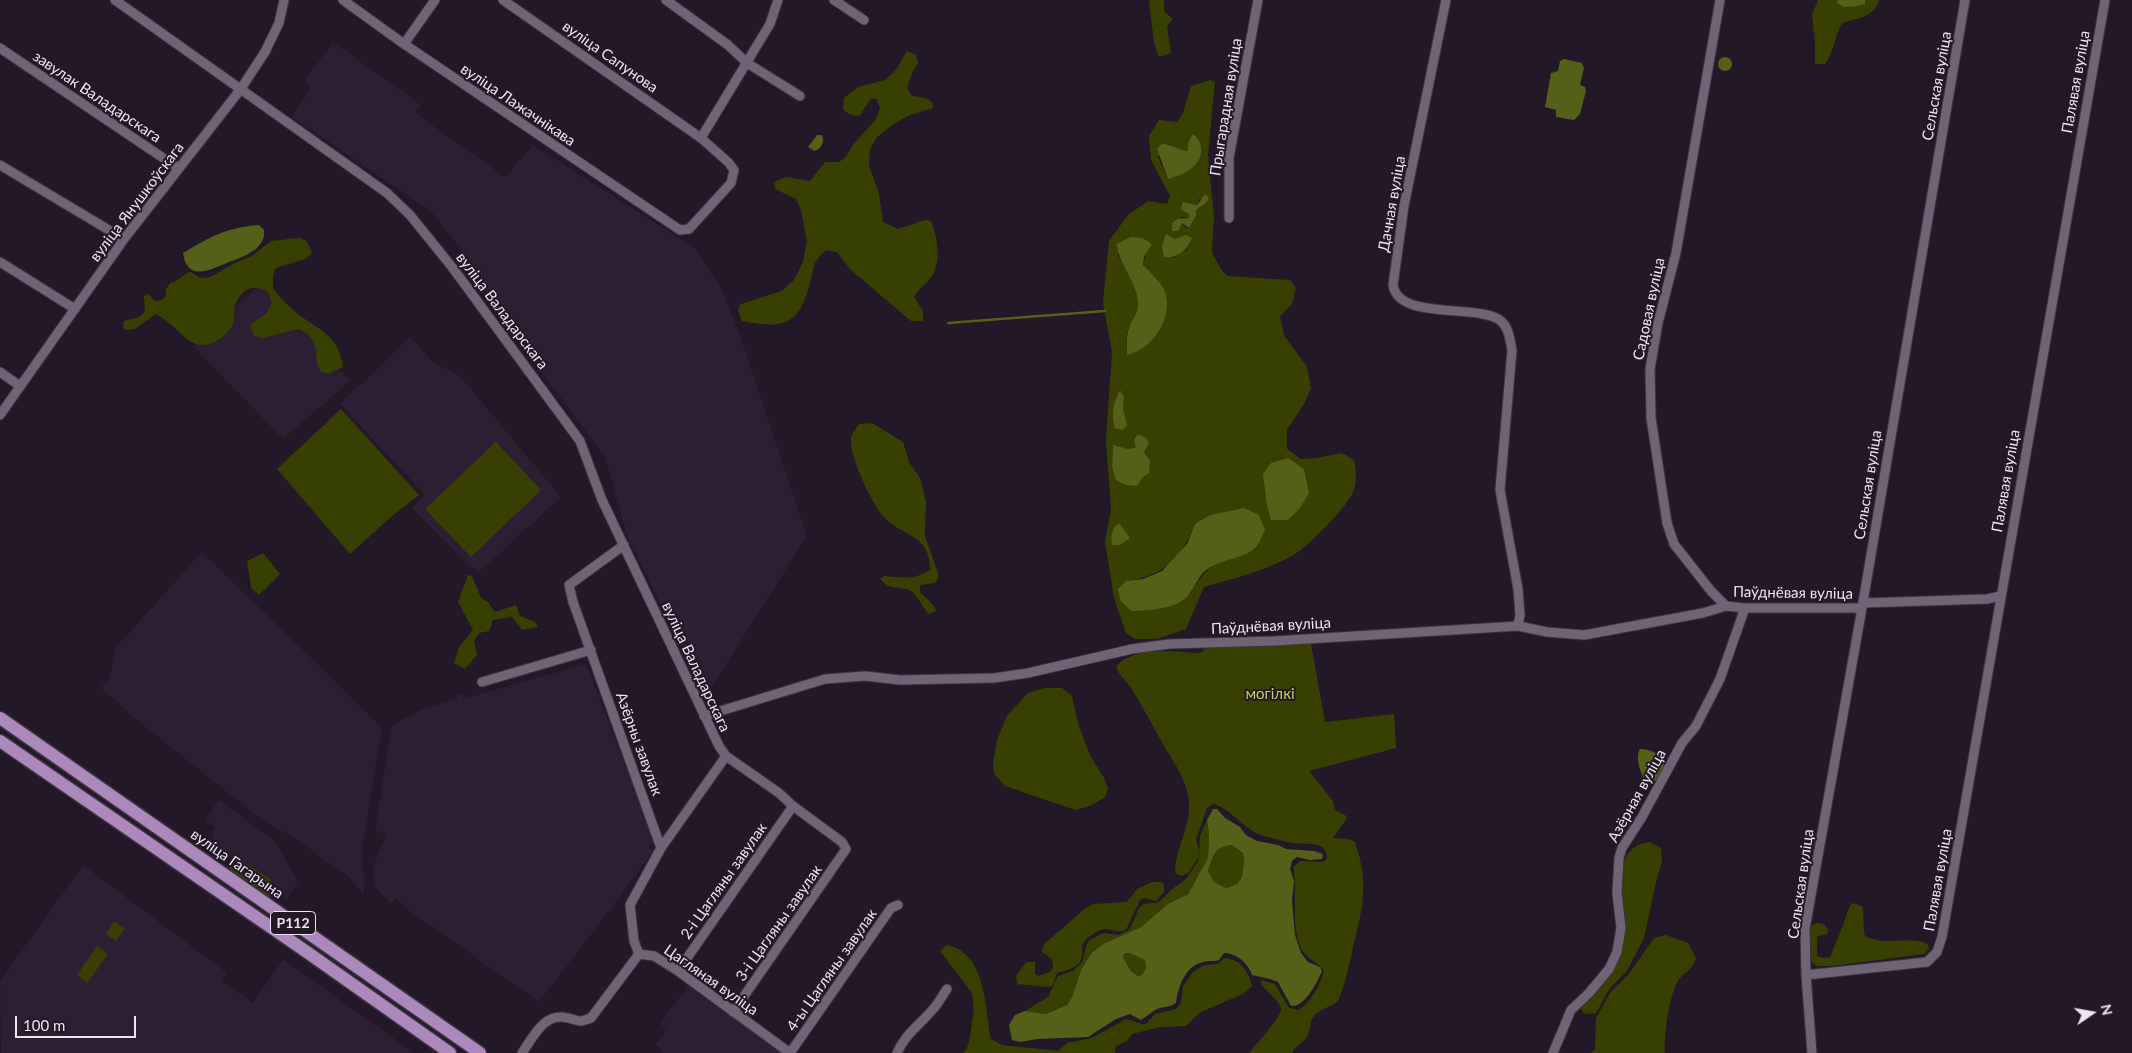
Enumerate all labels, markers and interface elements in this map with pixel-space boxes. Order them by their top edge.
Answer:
street label: вуліца Сапунова [559,17,661,97]
street label: Палявая вуліца [2058,29,2094,135]
street label: Сельская вуліца [1919,30,1955,142]
street label: Прыгарадная вуліца [1206,37,1246,177]
street label: завулак Валадарскага [30,47,164,147]
street label: вуліца Лажачнікава [457,60,579,150]
street label: вуліца Янушкоўскага [86,139,188,265]
street label: Дачная вуліца [1375,155,1409,253]
street label: вуліца Валадарскага [452,249,552,373]
street label: Садовая вуліца [1629,256,1669,362]
street label: Палявая вуліца [1988,428,2024,534]
street label: Сельская вуліца [1850,429,1886,541]
street label: Паўднёвая вуліца [1733,583,1853,603]
street label: вуліца Валадарскага [658,599,734,735]
street label: Паўднёвая вуліца [1211,614,1331,638]
park label: могілкі [1245,685,1295,703]
street label: Азёрны завулак [612,690,666,798]
street label: Азёрная вуліца [1604,746,1670,846]
street label: 2-і Цагляны завулак [677,819,771,943]
street label: вуліца Гагарына [187,825,287,903]
street label: Палявая вуліца [1920,827,1956,933]
street label: Сельская вуліца [1784,828,1818,940]
street label: 3-і Цагляны завулак [732,861,826,985]
street label: 4-ы Цагляны завулак [783,905,881,1035]
road number: Р112 [270,911,316,934]
street label: Цагляная вуліца [660,941,762,1019]
north arrow [2067,988,2117,1038]
text: N [2098,1003,2117,1017]
scale bar [18,1006,139,1038]
text: 100 m [23,1016,65,1034]

